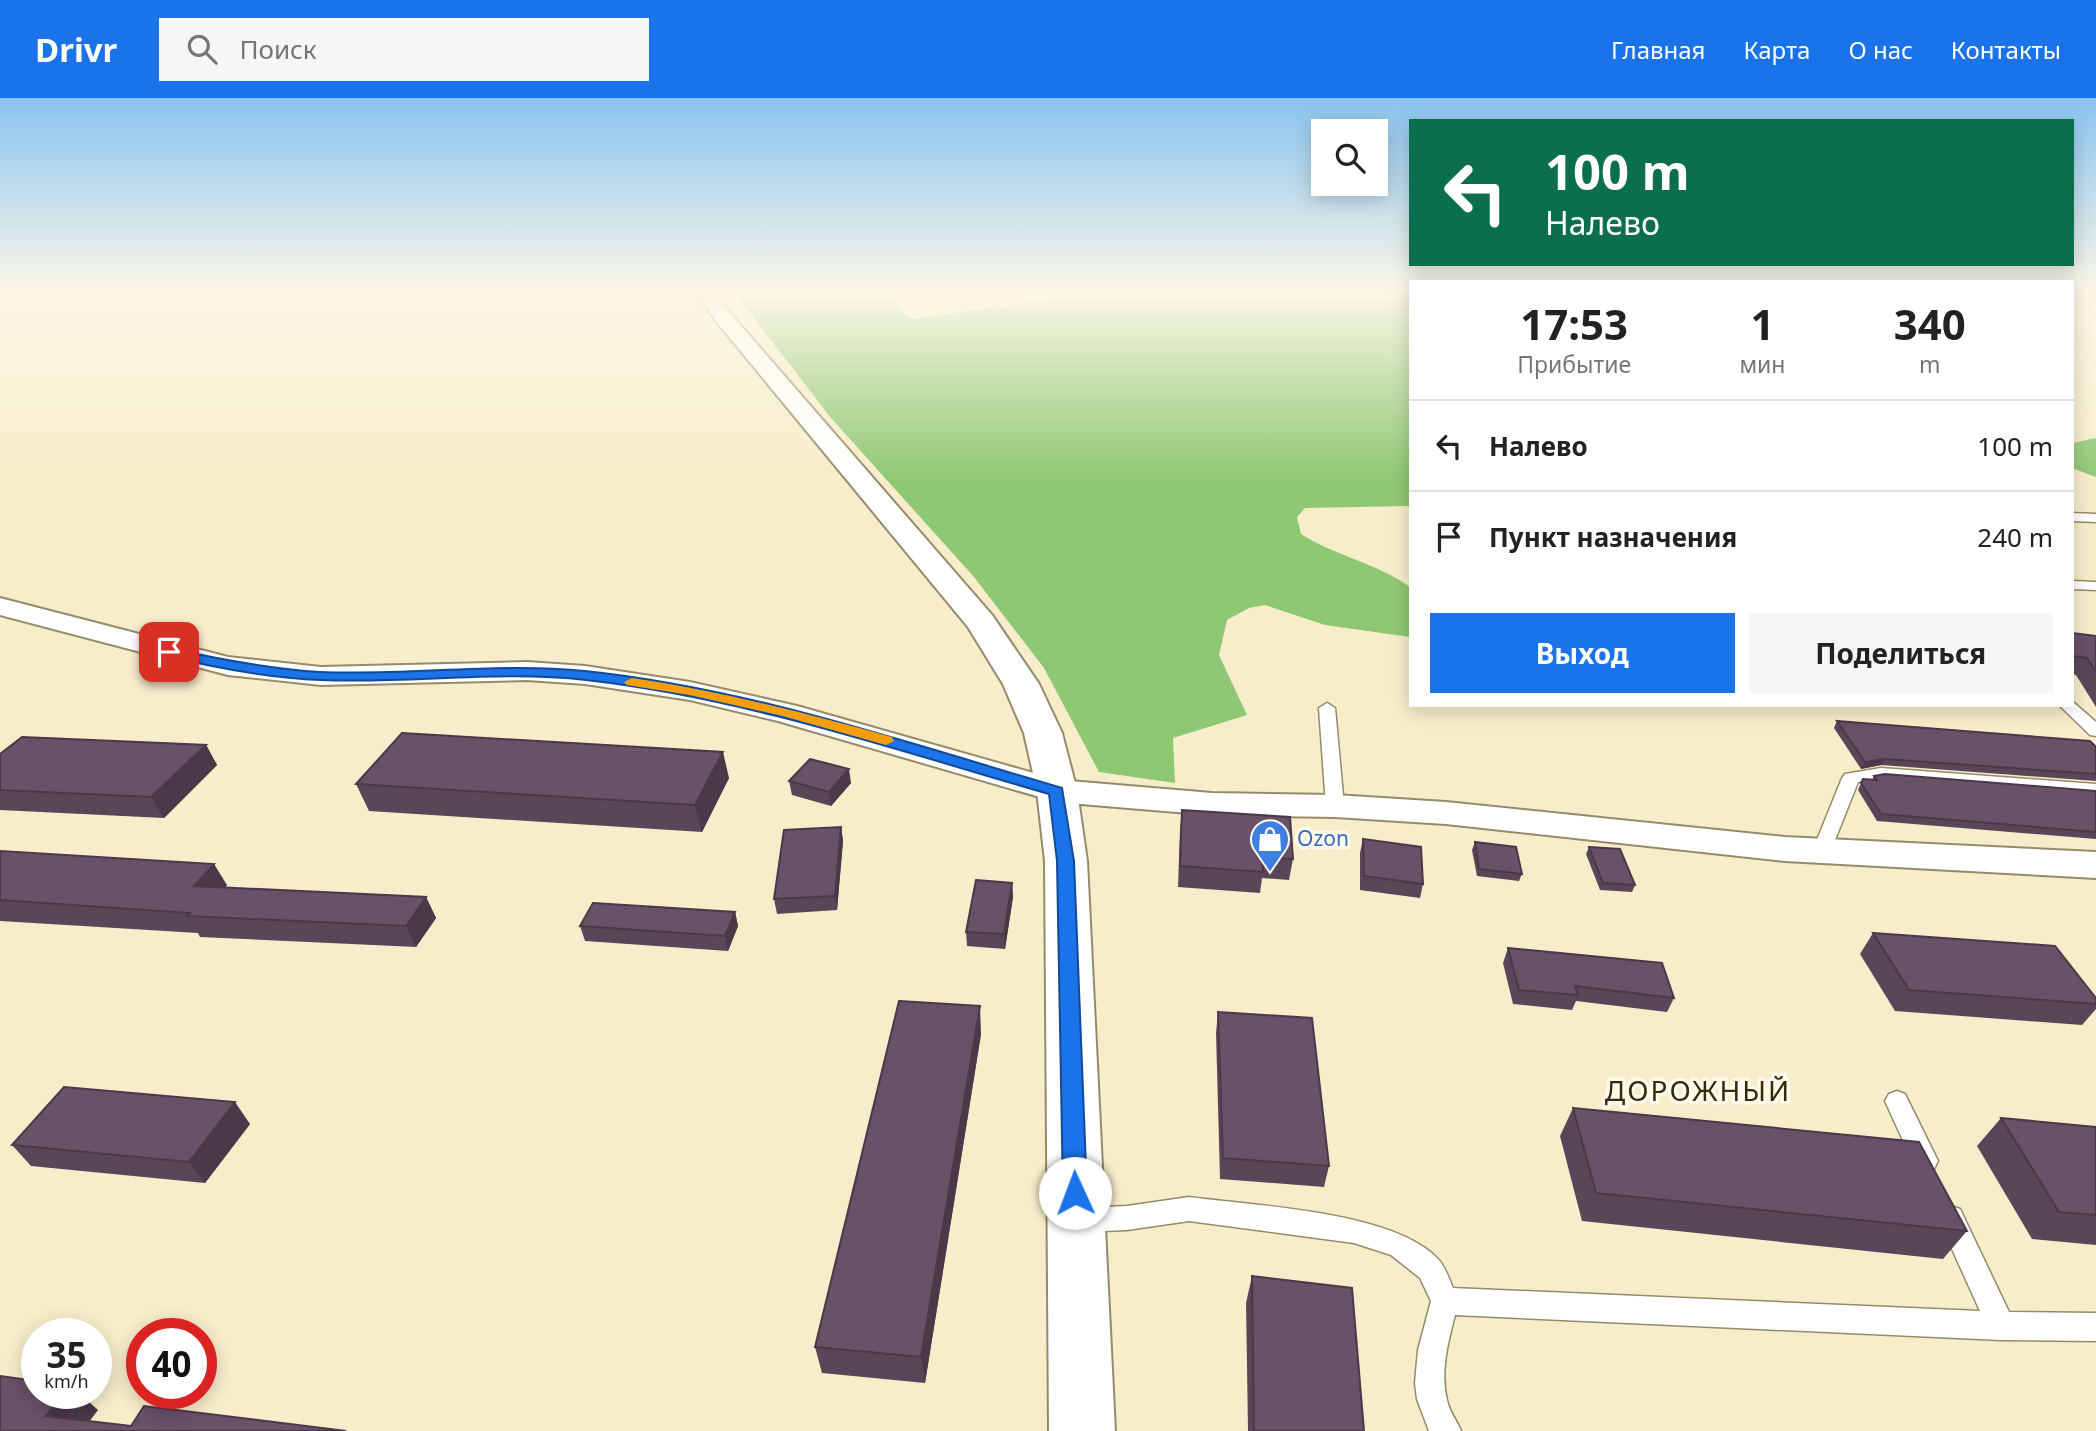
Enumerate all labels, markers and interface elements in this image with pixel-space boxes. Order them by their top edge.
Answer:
search box [159,18,649,81]
text: Drivr [35,27,117,72]
icon: search [183,30,221,68]
text: Поиск [239,31,317,67]
text: Главная [1611,33,1705,66]
text: Карта [1743,33,1810,66]
text: О нас [1848,33,1913,66]
text: Контакты [1951,33,2061,66]
map controls [1311,119,1388,196]
button: search [1311,119,1388,196]
text: 100 m [1545,138,1690,204]
icon: left [1430,147,1521,238]
text: Налево [1545,201,1660,244]
text: 17:53 [1520,295,1628,352]
text: 1 [1750,295,1774,352]
text: 340 [1894,295,1966,352]
text: Прибытие [1517,348,1631,380]
text: мин [1739,348,1785,380]
text: m [1919,348,1941,380]
icon: left [1430,427,1468,465]
text: Налево [1489,428,1588,464]
text: 100 m [1977,428,2053,464]
icon: arrive [1430,518,1468,556]
text: Пункт назначения [1489,519,1737,555]
text: 240 m [1977,519,2053,555]
button: Выход [1430,613,1735,693]
button: Поделиться [1749,613,2053,693]
pin [139,622,199,682]
icon: arrive [150,633,188,671]
shop icon: Ozon [1249,818,1291,873]
place label: Ozon [1297,824,1349,852]
district label: ДОРОЖНЫЙ [1605,1071,1791,1109]
position arrow [1038,1156,1112,1230]
speed limit sign: 40 [126,1318,217,1409]
text: 35 [46,1331,87,1378]
text: km/h [44,1369,89,1393]

